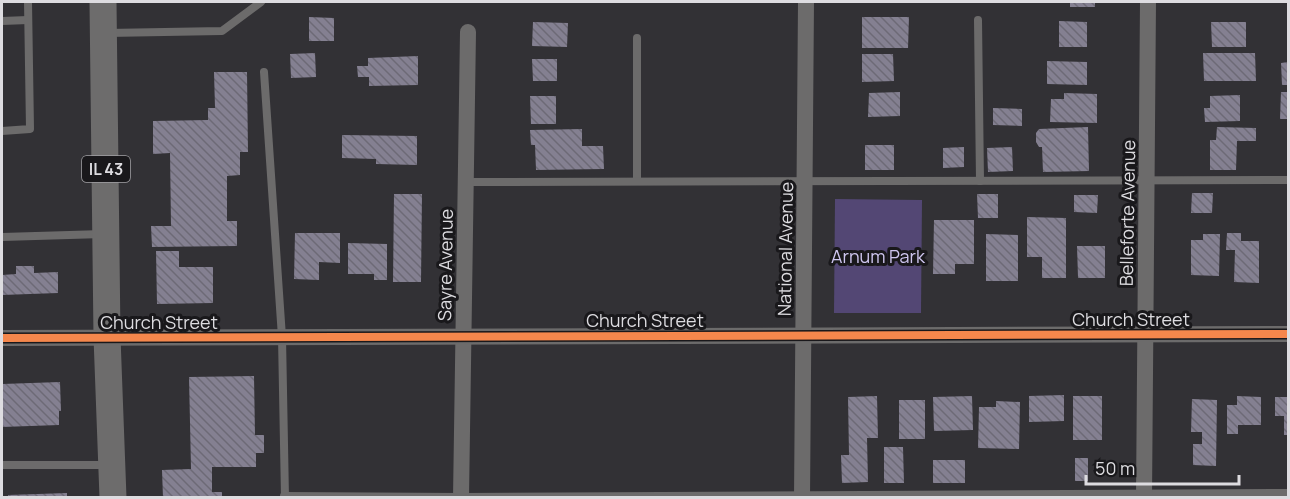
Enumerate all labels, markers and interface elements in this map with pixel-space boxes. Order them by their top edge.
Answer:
street label: Belleforte Avenue [1114,140,1140,286]
road number: IL 43 [82,156,130,182]
street label: National Avenue [772,182,798,316]
street label: Sayre Avenue [432,209,458,321]
park label: Arnum Park [831,244,926,268]
street label: Church Street [1072,307,1190,331]
street label: Church Street [586,308,704,332]
street label: Church Street [100,310,218,334]
scale bar [1086,448,1239,486]
text: 50 m [1095,456,1135,480]

